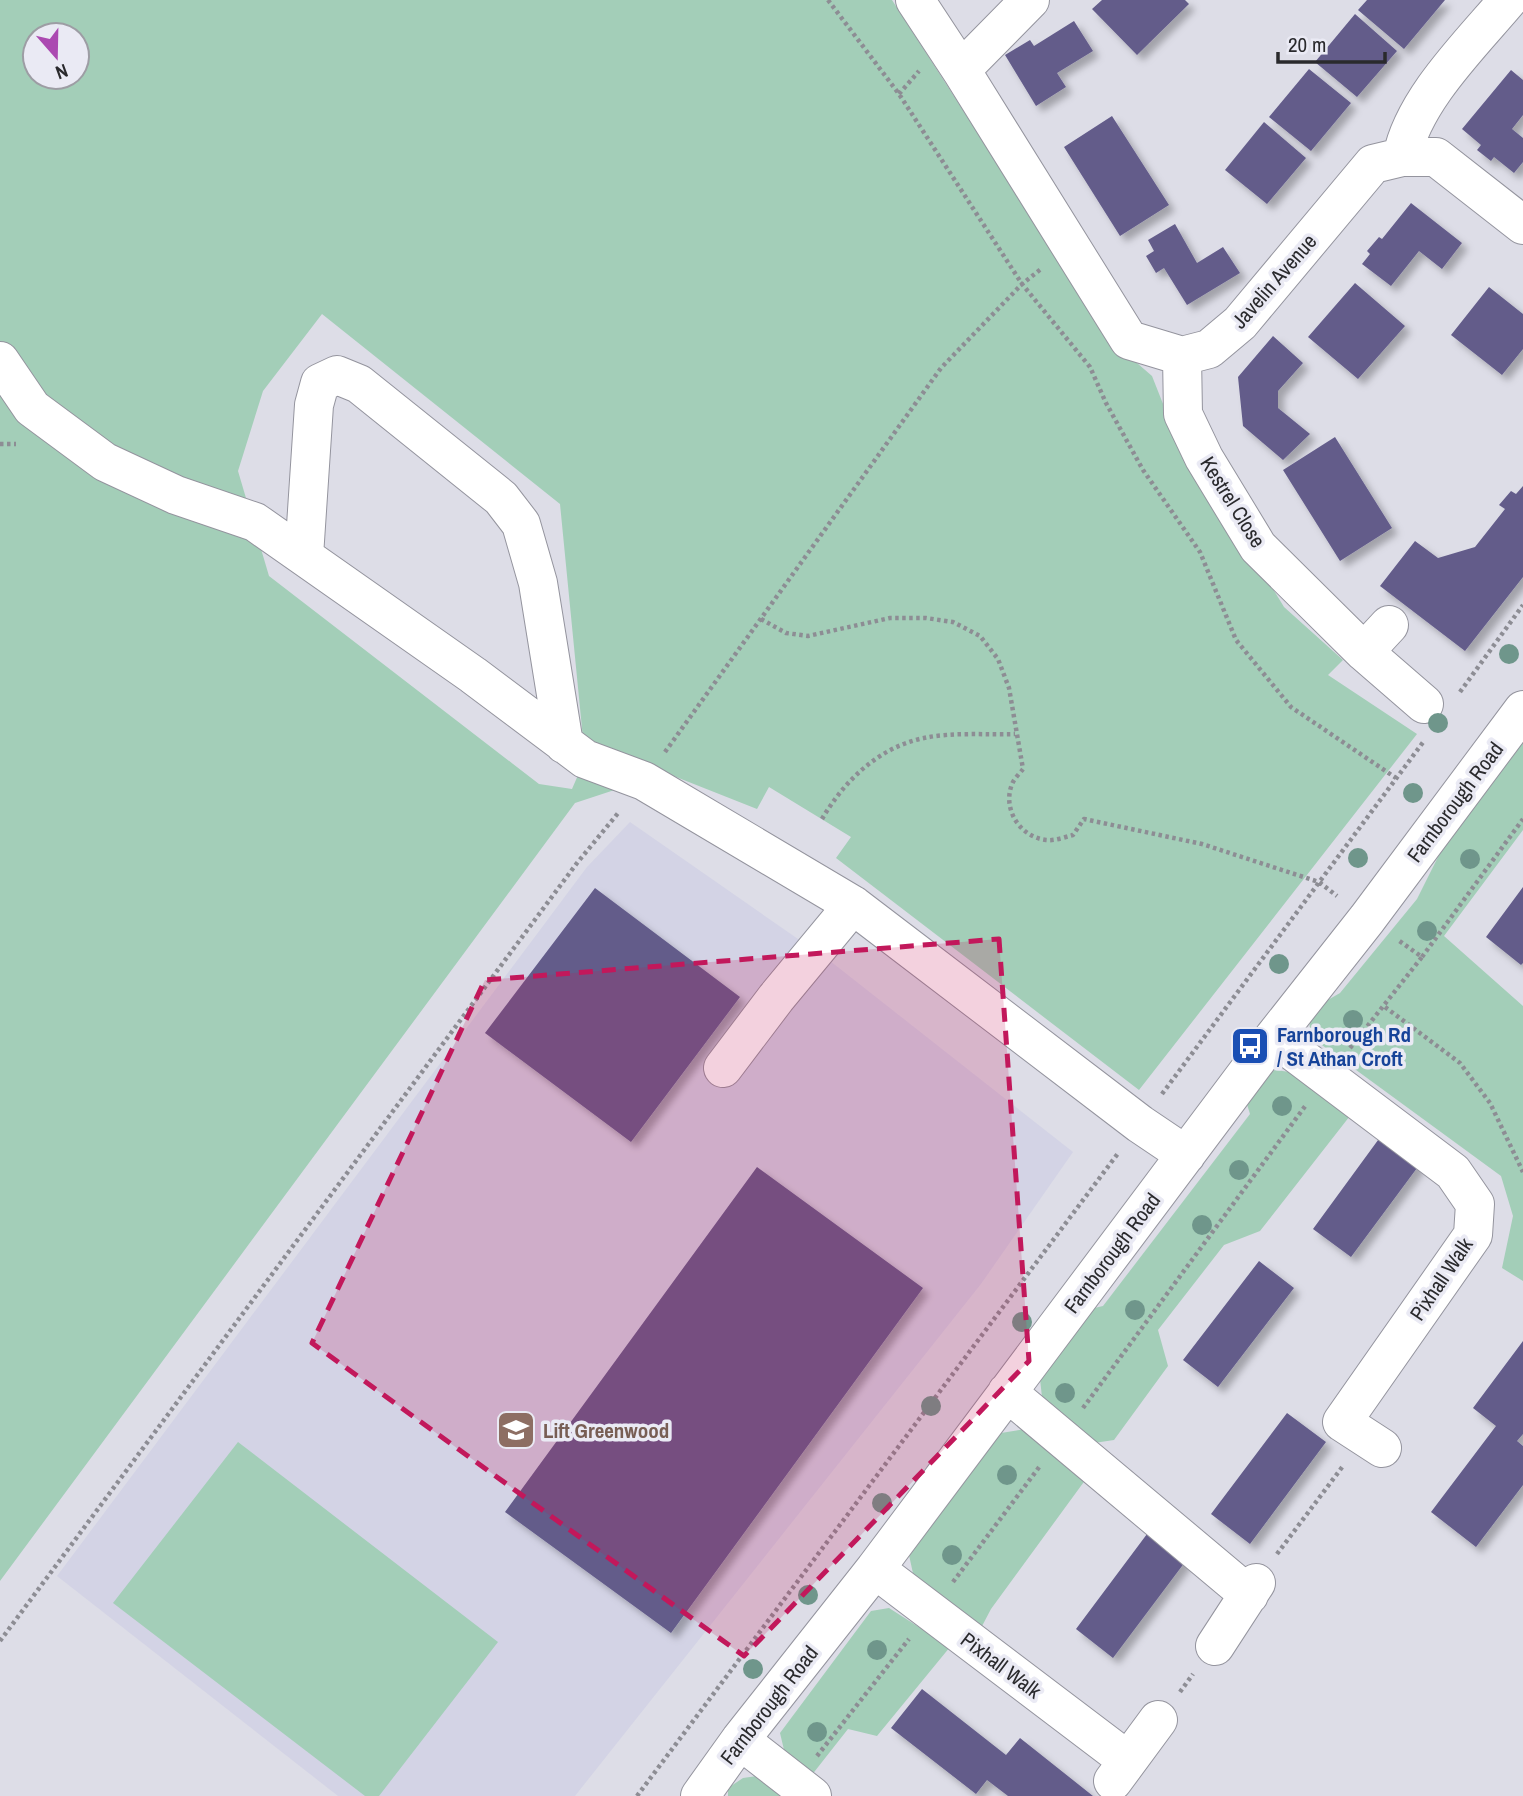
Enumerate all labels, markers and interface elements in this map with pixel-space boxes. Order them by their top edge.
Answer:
north arrow [21,21,91,91]
scale bar [1278,21,1385,65]
text: 20 m [1288,30,1326,59]
text: N [52,58,72,86]
street label: Javelin Avenue [1225,228,1323,334]
street label: Kestrel Close [1194,451,1272,553]
street label: Farnborough Road [1400,736,1510,868]
place label: Farnborough Rd / St Athan Croft [1277,1020,1411,1073]
bus stop icon: Farnborough Rd / St Athan Croft [1229,1025,1271,1067]
street label: Farnborough Road [1057,1187,1167,1319]
street label: Pixhall Walk [1403,1232,1480,1326]
school or university icon: Lift Greenwood [495,1409,537,1451]
place label: Lift Greenwood [543,1416,669,1445]
street label: Pixhall Walk [955,1625,1048,1705]
street label: Farnborough Road [713,1639,825,1771]

